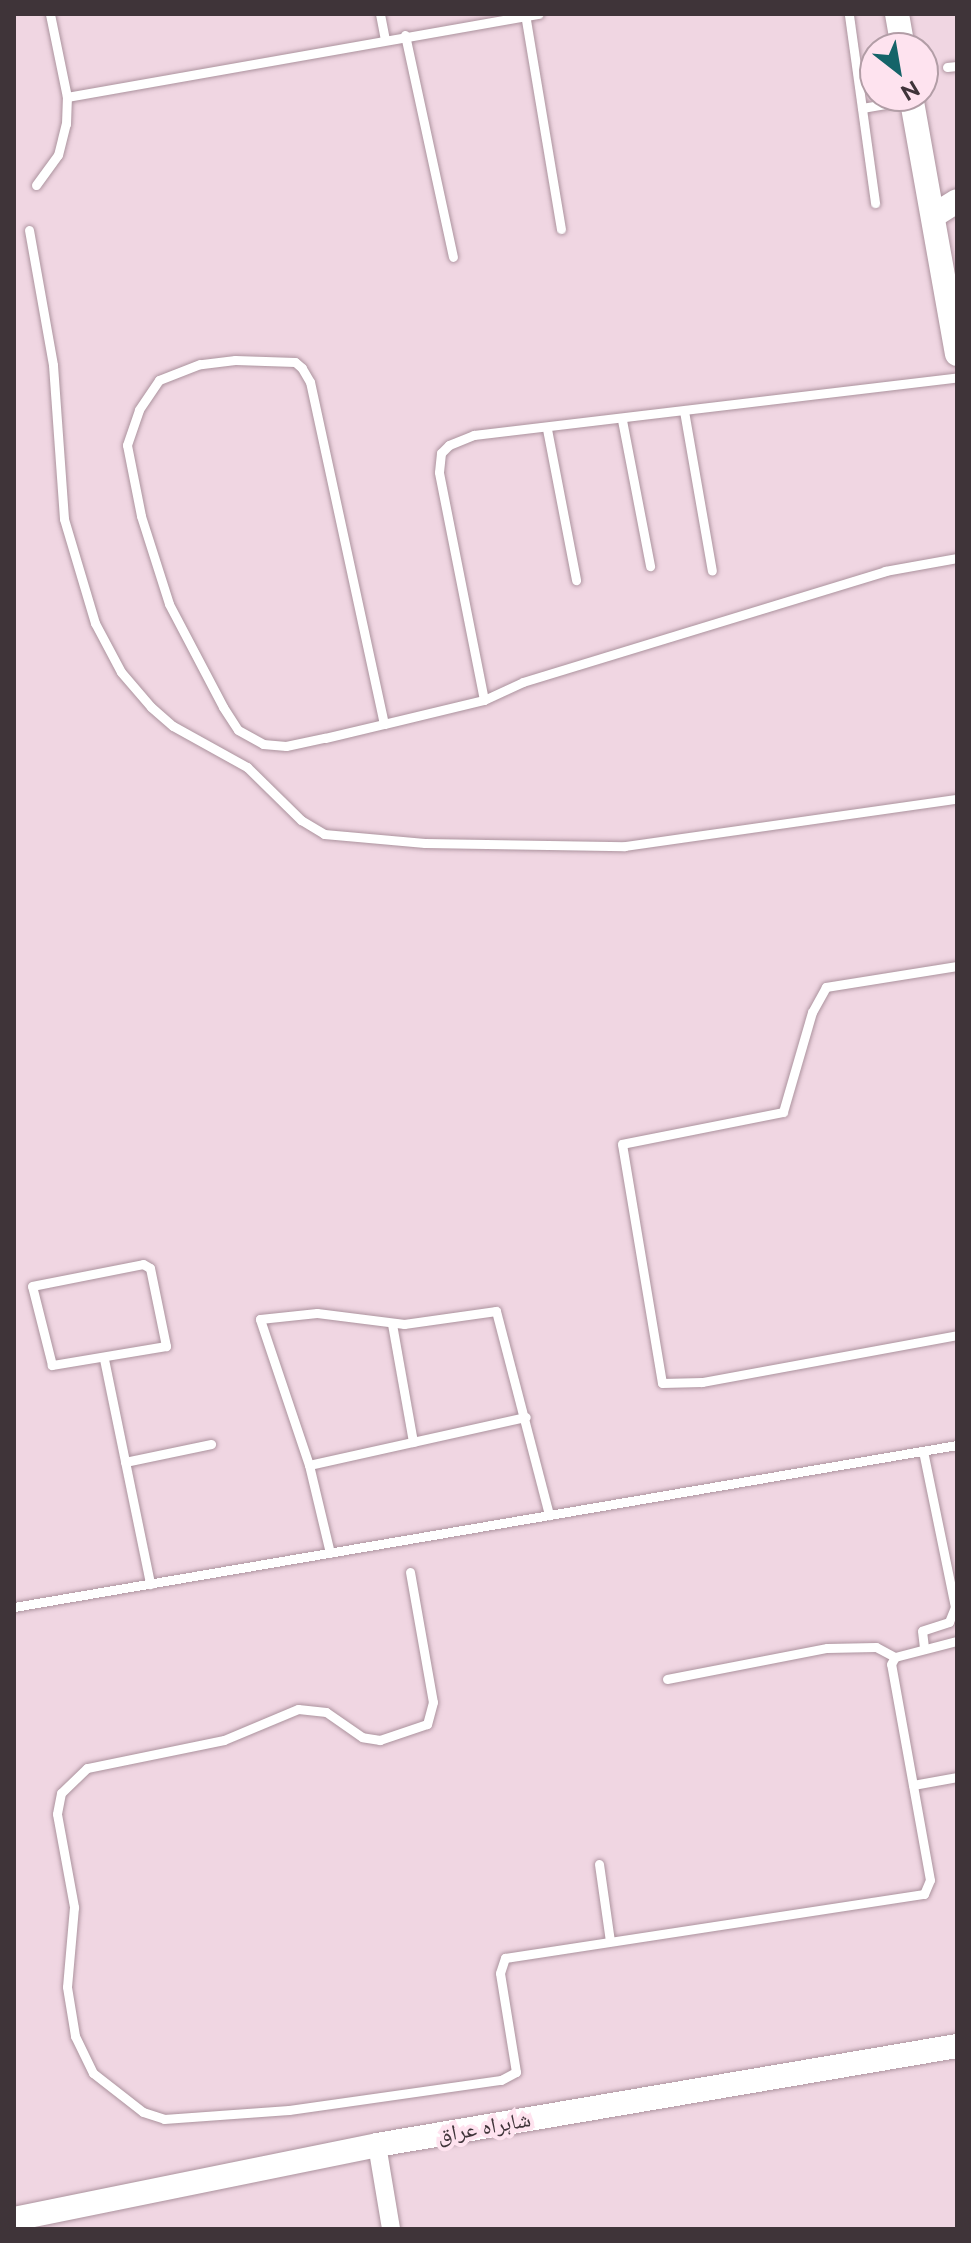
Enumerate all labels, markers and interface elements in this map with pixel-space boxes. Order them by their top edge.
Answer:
north arrow [859,32,939,112]
text: N [896,75,924,106]
street label: شاہراہ عراق [435,2106,533,2148]

